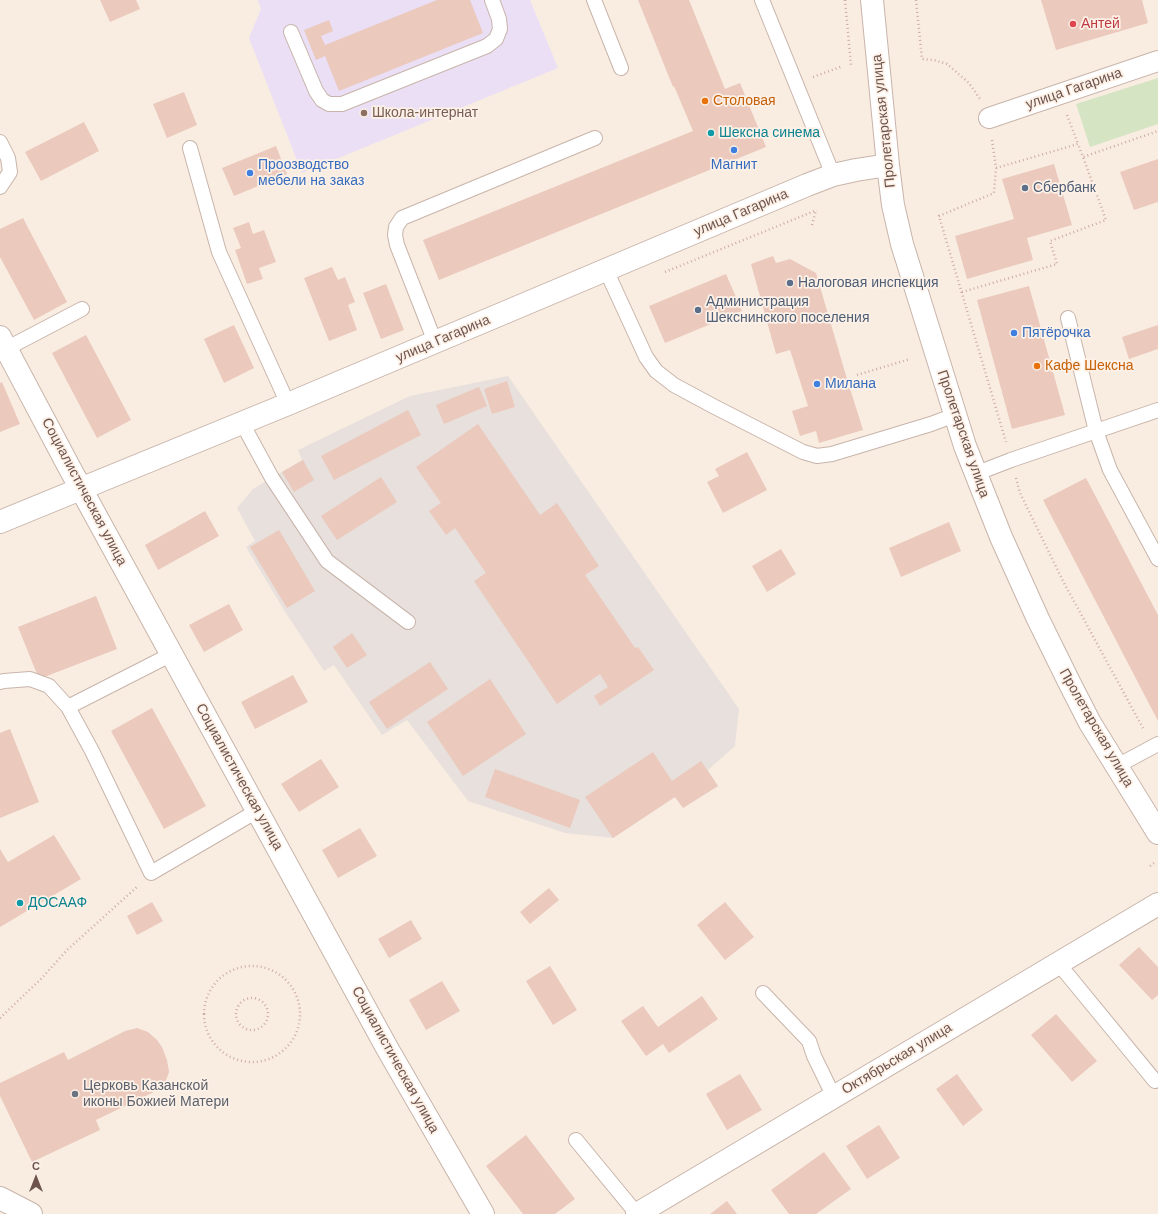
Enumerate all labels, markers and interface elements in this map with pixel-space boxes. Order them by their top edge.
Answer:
place label: Антей [1081,16,1120,32]
marker: Антей [1068,19,1078,29]
street label: Пролетарская улица [869,54,899,188]
street label: улица Гагарина [1024,65,1124,113]
place label: Столовая [713,93,776,109]
marker: Столовая [700,96,710,106]
place label: Школа-интернат [372,105,478,121]
marker: Школа-интернат [359,108,369,118]
place label: Шексна синема [719,125,820,141]
marker: Шексна синема [706,128,716,138]
marker: Магнит [729,145,739,155]
place label: Проозводство мебели на заказ [258,157,364,190]
place label: Магнит [711,157,757,173]
marker: Проозводство мебели на заказ [245,168,255,178]
place label: Сбербанк [1033,180,1096,196]
marker: Сбербанк [1020,183,1030,193]
street label: улица Гагарина [691,186,791,240]
place label: Налоговая инспекция [798,275,939,291]
marker: Налоговая инспекция [785,278,795,288]
place label: Администрация Шекснинского поселения [706,294,870,326]
marker: Администрация Шекснинского поселения [693,305,703,315]
street label: улица Гагарина [393,312,493,366]
place label: Пятёрочка [1022,325,1091,341]
marker: Пятёрочка [1009,328,1019,338]
place label: Кафе Шексна [1045,358,1134,374]
marker: Кафе Шексна [1032,361,1042,371]
street label: Пролетарская улица [933,368,993,500]
place label: Милана [825,376,876,392]
marker: Милана [812,379,822,389]
street label: Социалистическая улица [38,415,130,569]
street label: Пролетарская улица [1055,666,1137,790]
street label: Социалистическая улица [192,701,286,853]
place label: ДОСААФ [28,895,87,911]
marker: ДОСААФ [15,898,25,908]
street label: Социалистическая улица [348,984,442,1136]
street label: Октябрьская улица [839,1019,955,1099]
place label: Церковь Казанской иконы Божией Матери [83,1078,229,1110]
marker: Церковь Казанской иконы Божией Матери [70,1089,80,1099]
north arrow [16,1158,56,1198]
text: С [32,1160,40,1172]

